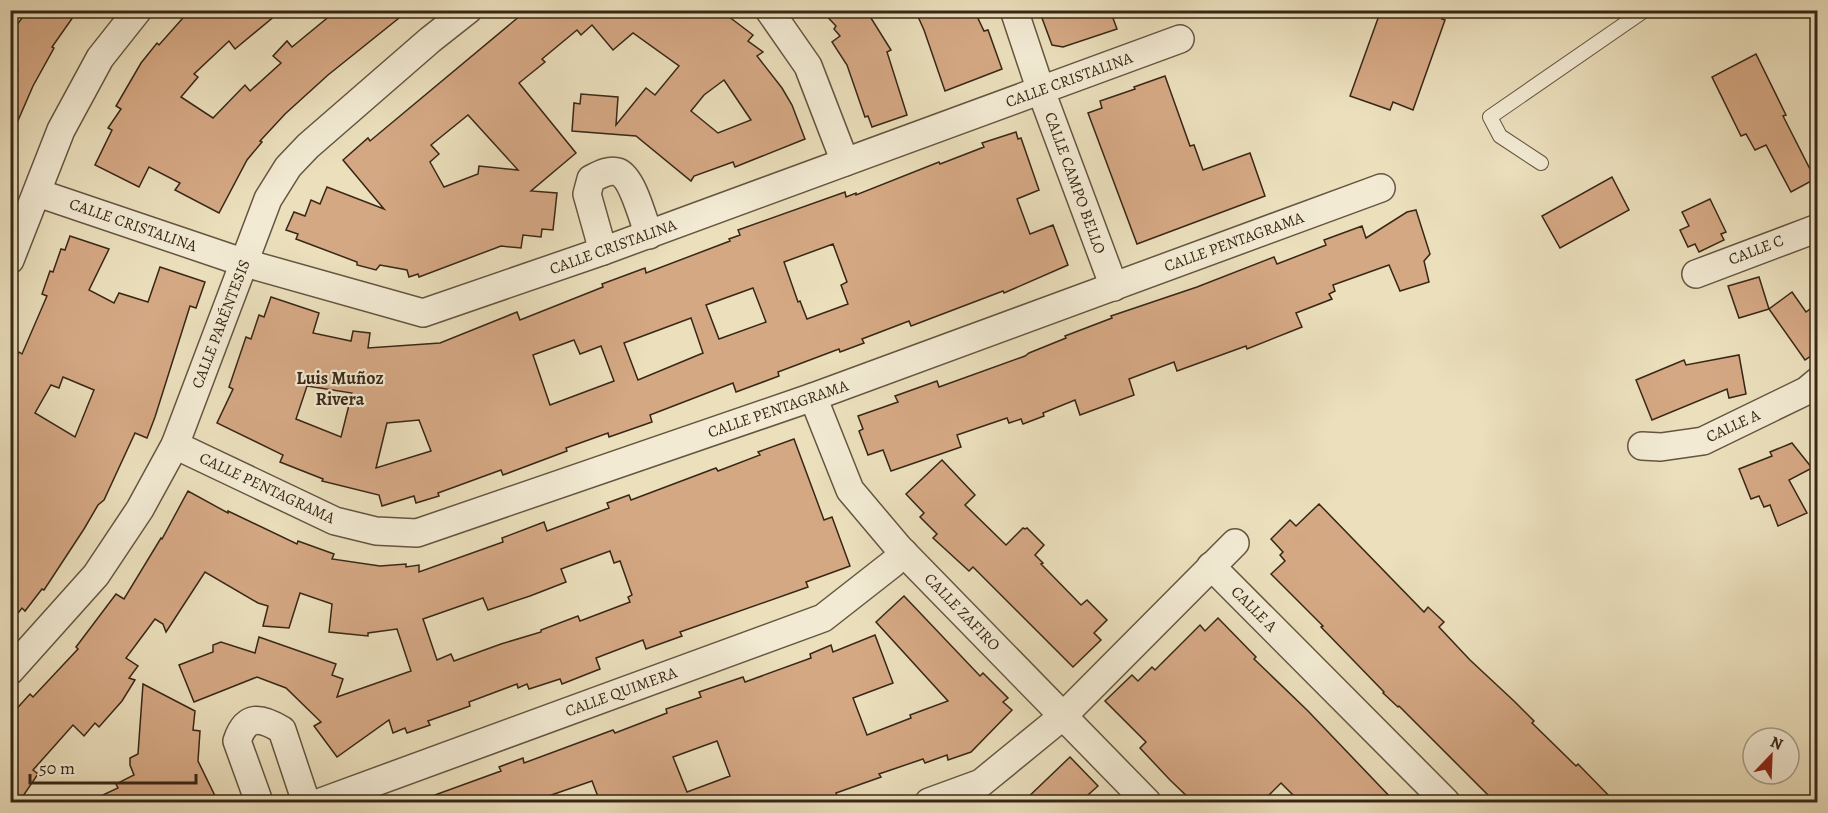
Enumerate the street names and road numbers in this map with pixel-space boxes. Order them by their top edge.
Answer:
street label: CALLE CRISTALINA [1002,47,1136,113]
street label: CALLE CAMPO BELLO [1039,109,1111,257]
street label: CALLE CRISTALINA [66,193,200,257]
street label: CALLE PENTAGRAMA [1161,206,1308,278]
street label: CALLE CRISTALINA [546,214,680,280]
street label: CALLE C [1725,229,1787,271]
street label: CALLE PARÉNTESIS [186,256,256,392]
street label: CALLE PENTAGRAMA [705,374,852,443]
street label: CALLE A [1703,404,1764,448]
street label: CALLE PENTAGRAMA [196,447,339,529]
street label: CALLE ZAFIRO [919,568,1005,656]
street label: CALLE A [1226,581,1282,637]
street label: CALLE QUIMERA [562,661,681,722]

